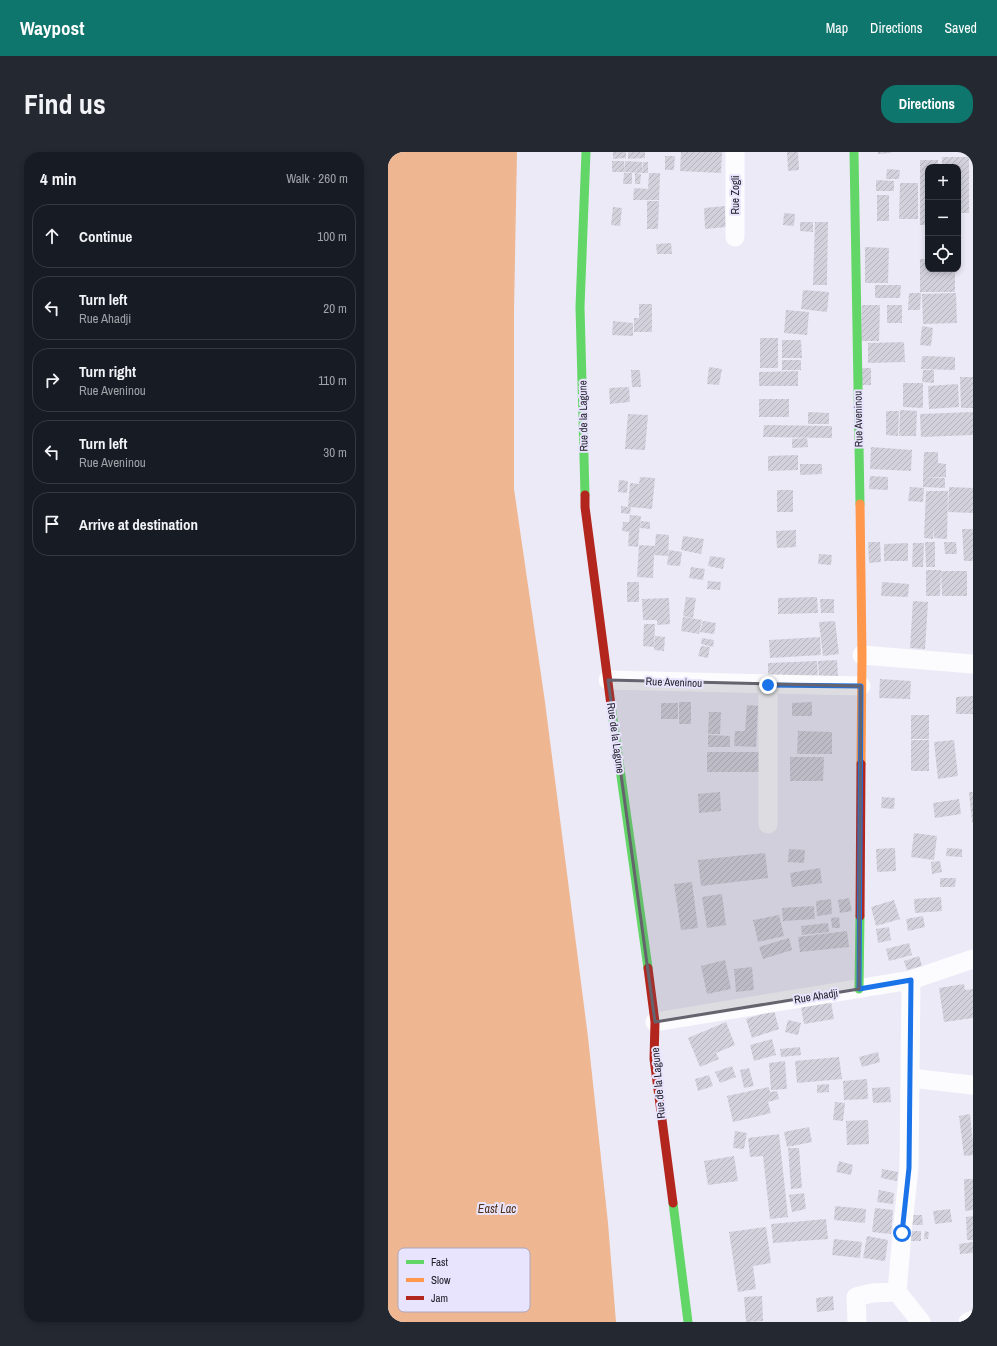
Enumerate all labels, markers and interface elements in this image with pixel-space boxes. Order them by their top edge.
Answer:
text: Waypost [20,15,84,41]
text: Map [826,19,848,37]
text: Directions [870,19,922,37]
text: Saved [944,19,977,37]
text: Find us [24,85,106,123]
button: Directions [881,85,973,123]
map controls [925,164,961,272]
button: + [925,164,961,200]
text: 4 min [40,167,76,190]
text: Walk · 260 m [286,170,348,187]
street label: Rue Zogli [728,175,742,215]
button: − [925,200,961,236]
icon: ahead [41,225,63,247]
text: Continue [79,226,132,247]
text: 100 m [317,228,347,245]
button: locate [925,236,961,272]
text: Turn left [79,289,127,310]
icon: left [41,297,63,319]
text: 20 m [323,300,347,317]
text: Rue Ahadji [79,310,131,327]
text: Turn right [79,361,136,382]
icon: right [41,369,63,391]
text: 110 m [318,372,347,389]
street label: Rue de la Lagune [575,380,591,452]
text: Rue Aveninou [79,382,146,399]
street label: Rue Aveninou [851,391,865,447]
text: Turn left [79,433,127,454]
icon: left [41,441,63,463]
text: 30 m [323,444,347,461]
text: Rue Aveninou [79,454,146,471]
icon: arrive [41,513,63,535]
text: Arrive at destination [79,514,198,535]
street label: Rue Aveninou [646,674,702,690]
route end [759,676,777,694]
street label: Rue de la Lagune [604,702,628,774]
street label: Rue Ahadji [793,986,839,1006]
street label: Rue de la Lagune [648,1047,668,1119]
water label: East Lac [478,1201,516,1217]
route start [893,1224,911,1242]
legend [398,1248,530,1312]
text: Fast [431,1255,449,1269]
text: Slow [431,1273,451,1287]
text: Jam [431,1291,448,1305]

